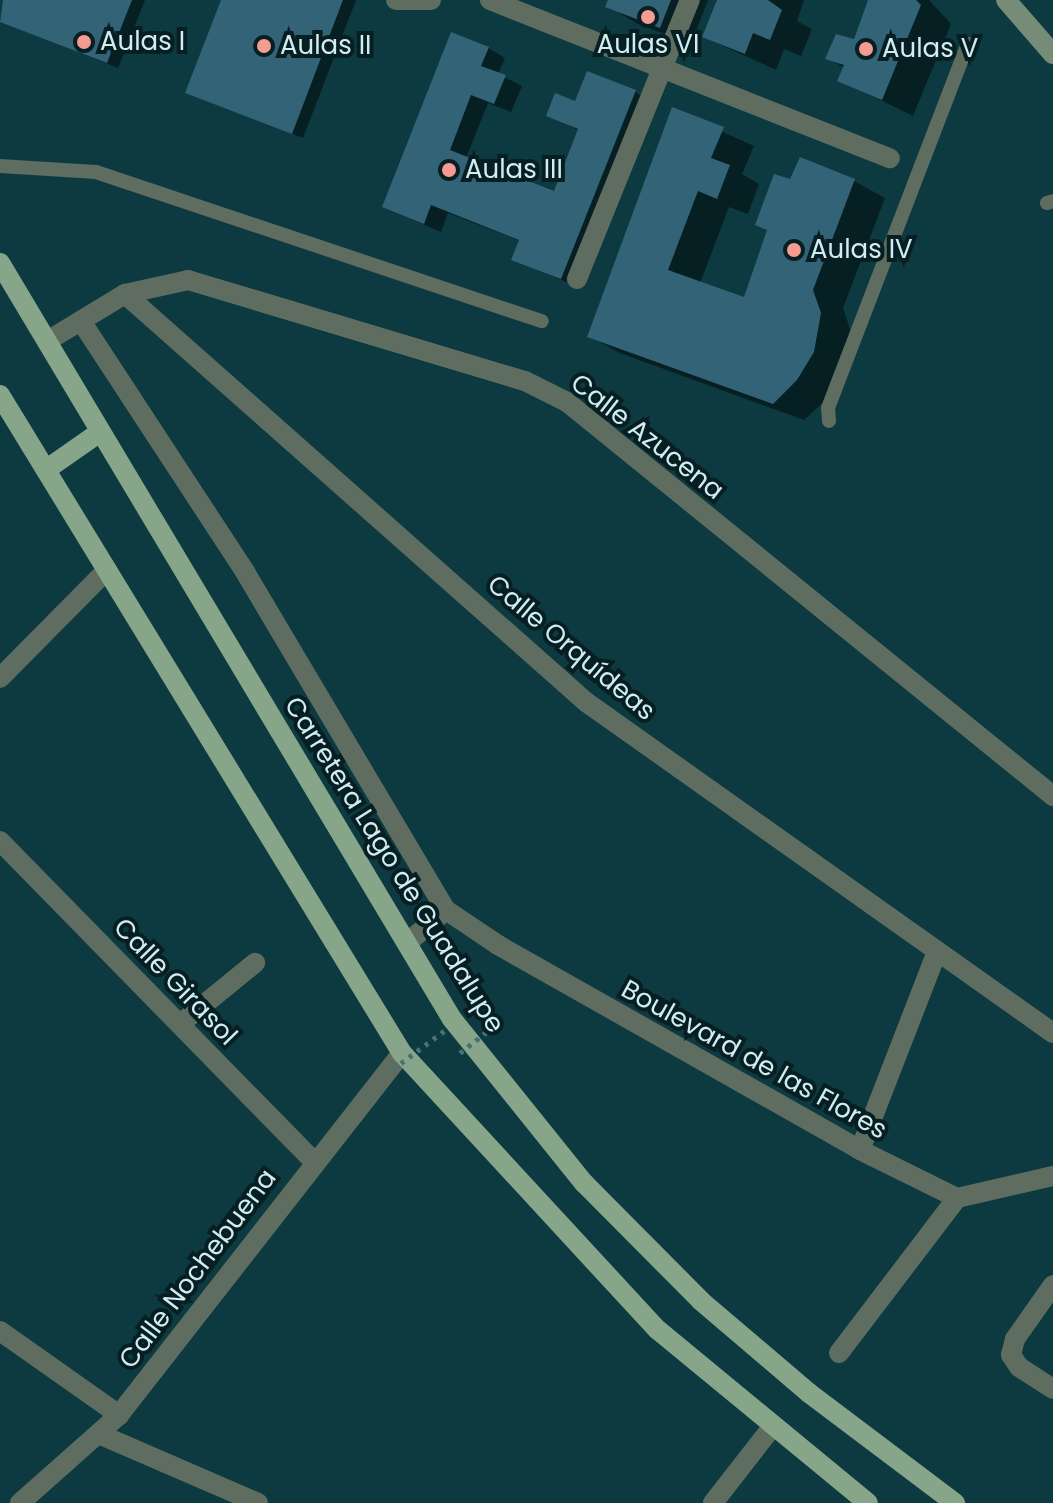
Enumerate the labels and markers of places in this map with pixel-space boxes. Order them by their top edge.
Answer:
marker: Aulas VI [639,8,657,26]
place label: Aulas I [100,26,185,58]
place label: Aulas VI [597,29,699,61]
place label: Aulas II [280,30,371,62]
marker: Aulas I [75,33,93,51]
place label: Aulas V [882,33,978,65]
marker: Aulas II [255,37,273,55]
marker: Aulas V [857,40,875,58]
place label: Aulas III [465,154,563,186]
marker: Aulas III [440,161,458,179]
place label: Aulas IV [810,234,913,266]
marker: Aulas IV [785,241,803,259]

